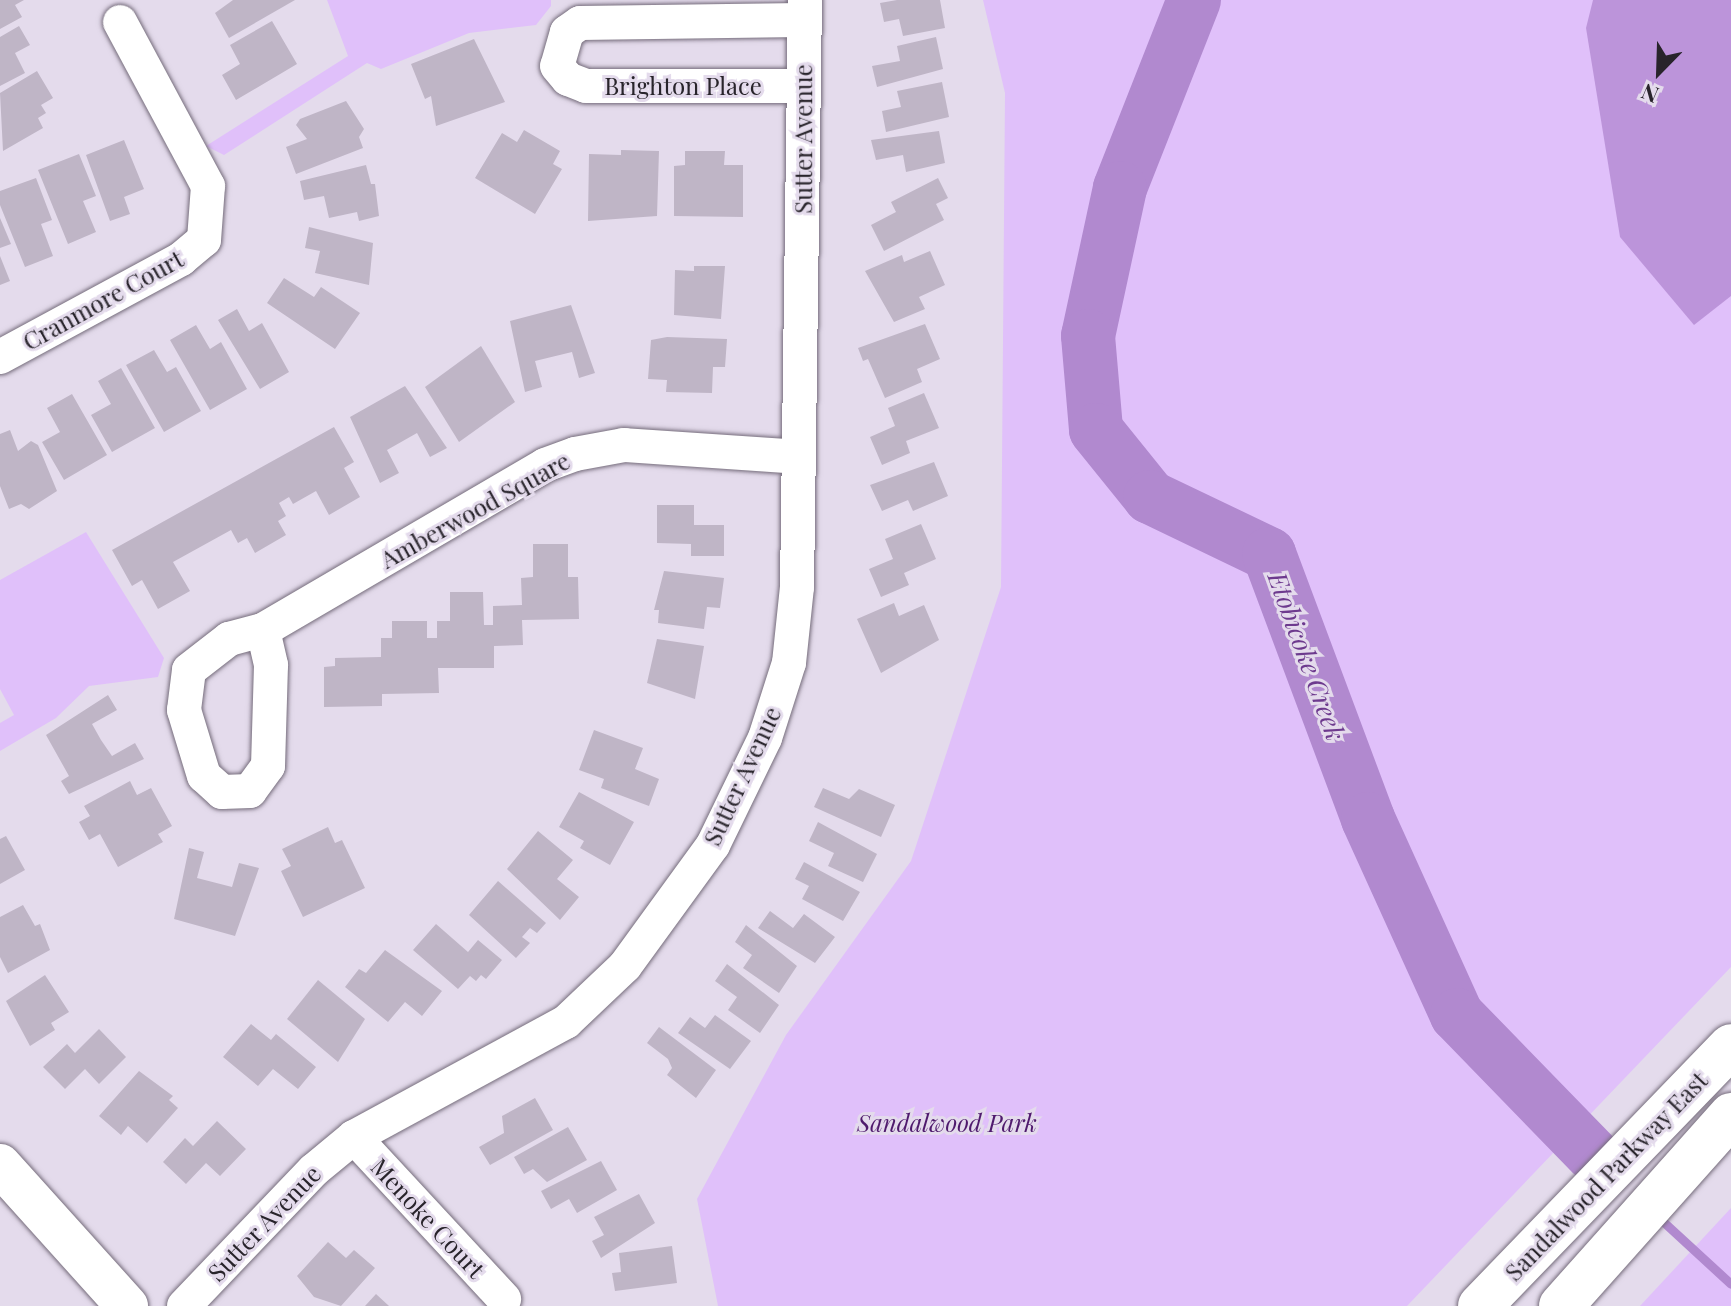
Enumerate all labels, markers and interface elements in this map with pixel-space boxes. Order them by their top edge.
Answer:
north arrow [1619,32,1699,112]
street label: Sutter Avenue [789,64,817,214]
street label: Brighton Place [604,72,762,100]
text: N [1636,77,1663,111]
street label: Cranmore Court [18,244,188,356]
street label: Amberwood Square [375,446,575,574]
water label: Etobicoke Creek [1262,568,1352,744]
street label: Sutter Avenue [697,702,787,850]
street label: Sandalwood Parkway East [1498,1065,1714,1287]
park label: Sandalwood Park [857,1109,1037,1137]
street label: Menoke Court [365,1152,491,1284]
street label: Sutter Avenue [201,1159,327,1287]

